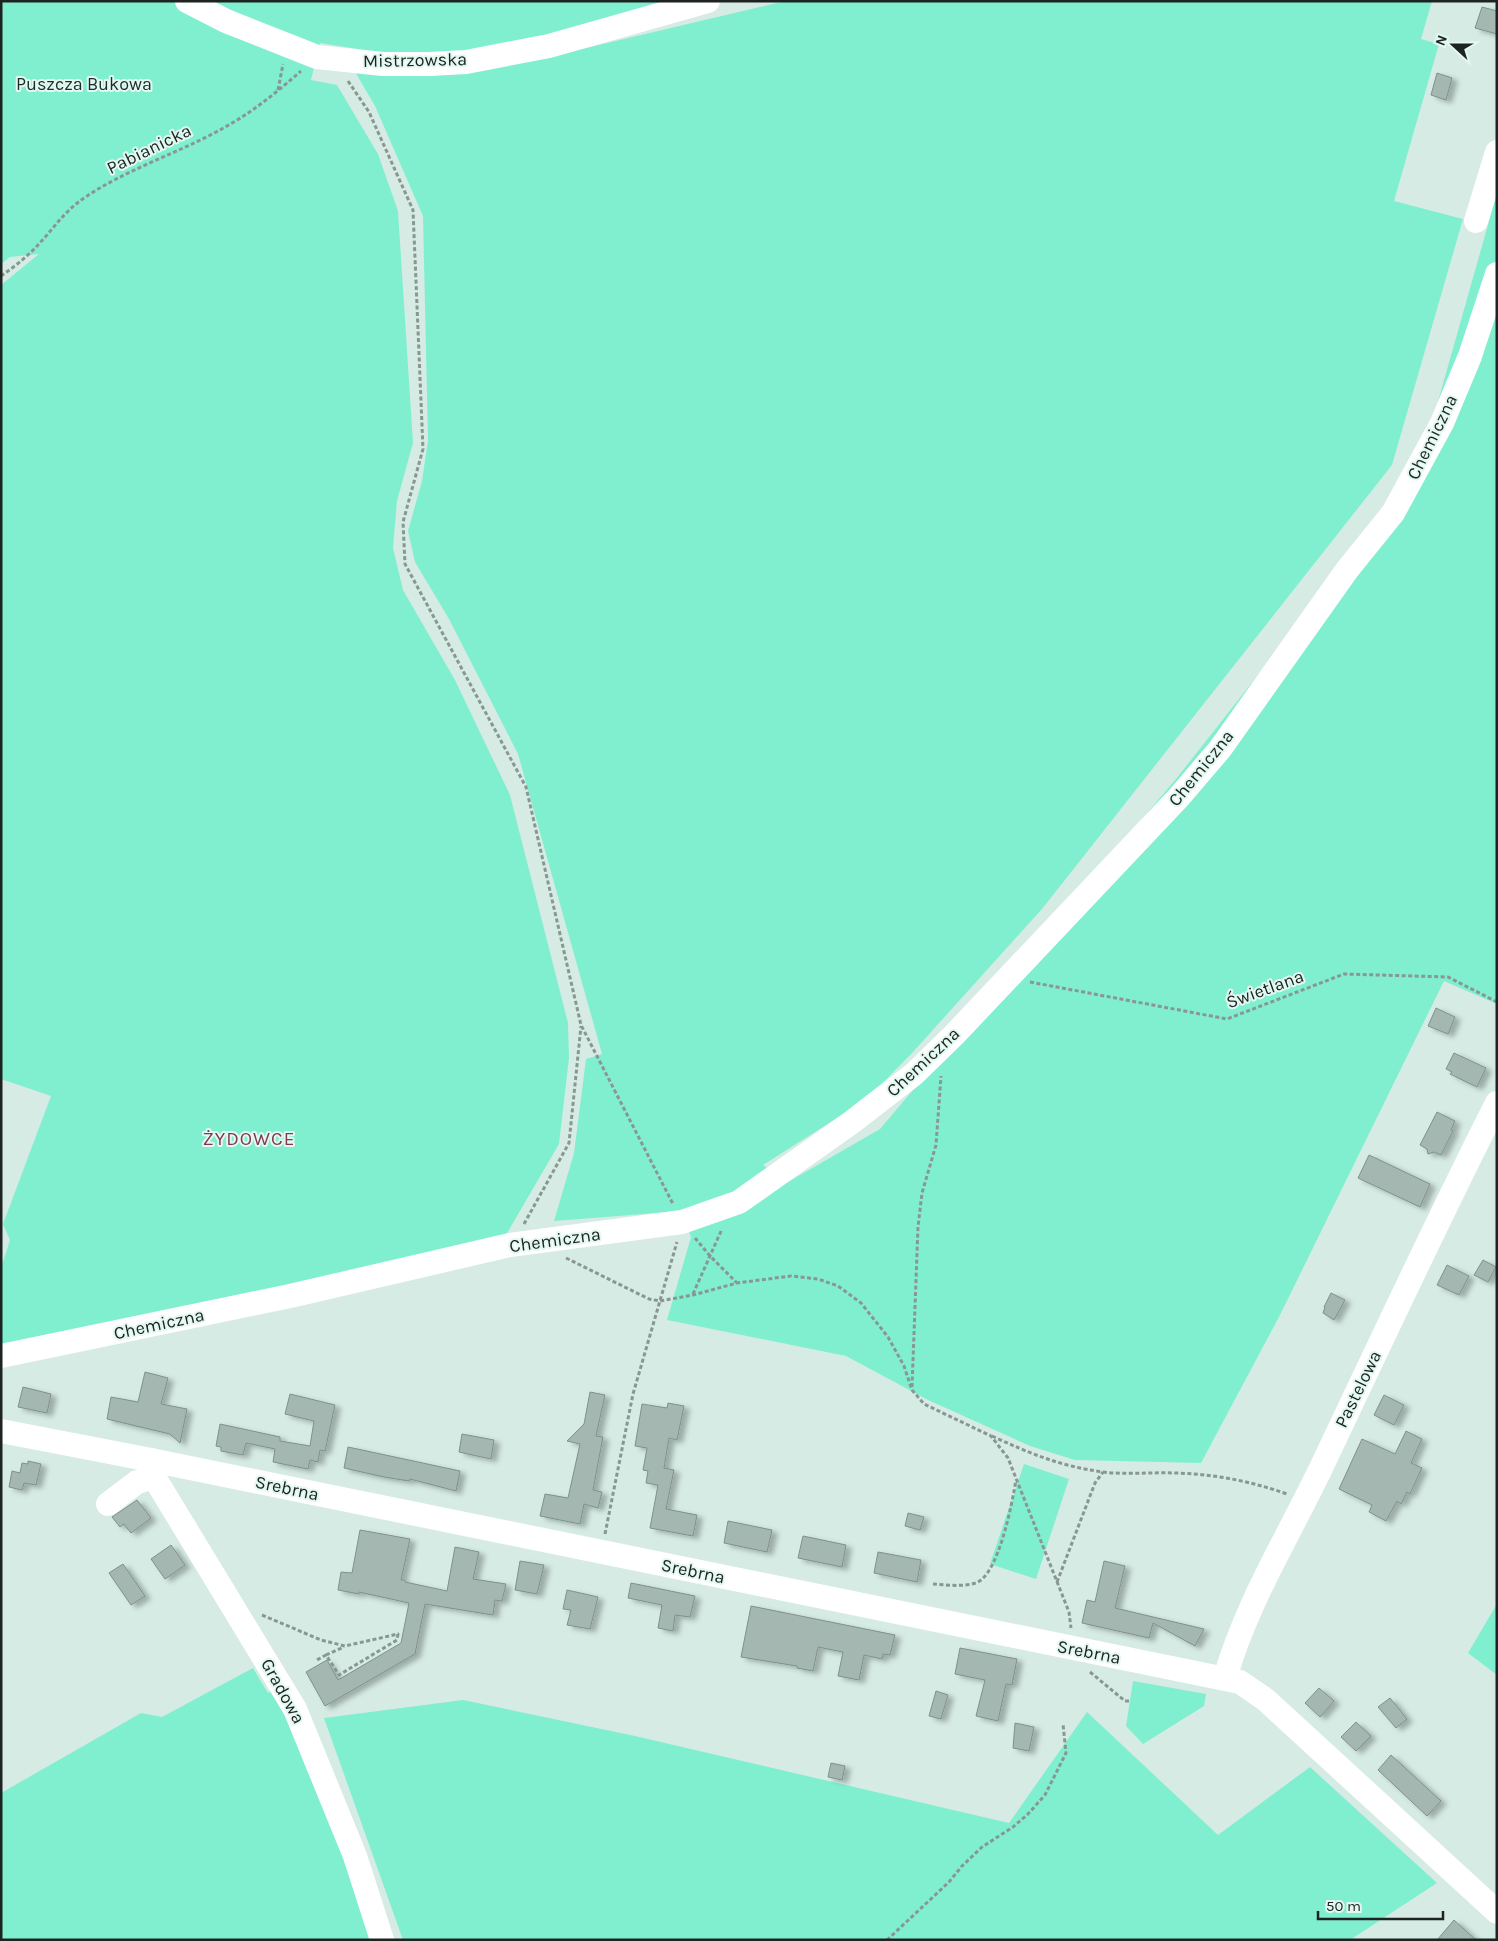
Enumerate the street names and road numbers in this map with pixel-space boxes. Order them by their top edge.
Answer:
street label: Mistrzowska [363,48,467,72]
street label: Pabianicka [103,119,195,179]
street label: Chemiczna [1402,391,1462,483]
street label: Chemiczna [1164,725,1238,811]
street label: Świetlana [1223,964,1307,1013]
street label: Chemiczna [882,1023,964,1101]
street label: Chemiczna [508,1223,602,1257]
street label: Chemiczna [112,1304,206,1344]
street label: Pastelowa [1330,1347,1386,1431]
street label: Srebrna [253,1471,321,1505]
street label: Srebrna [659,1554,727,1588]
street label: Srebrna [1055,1635,1123,1669]
street label: Gradowa [256,1654,310,1728]

